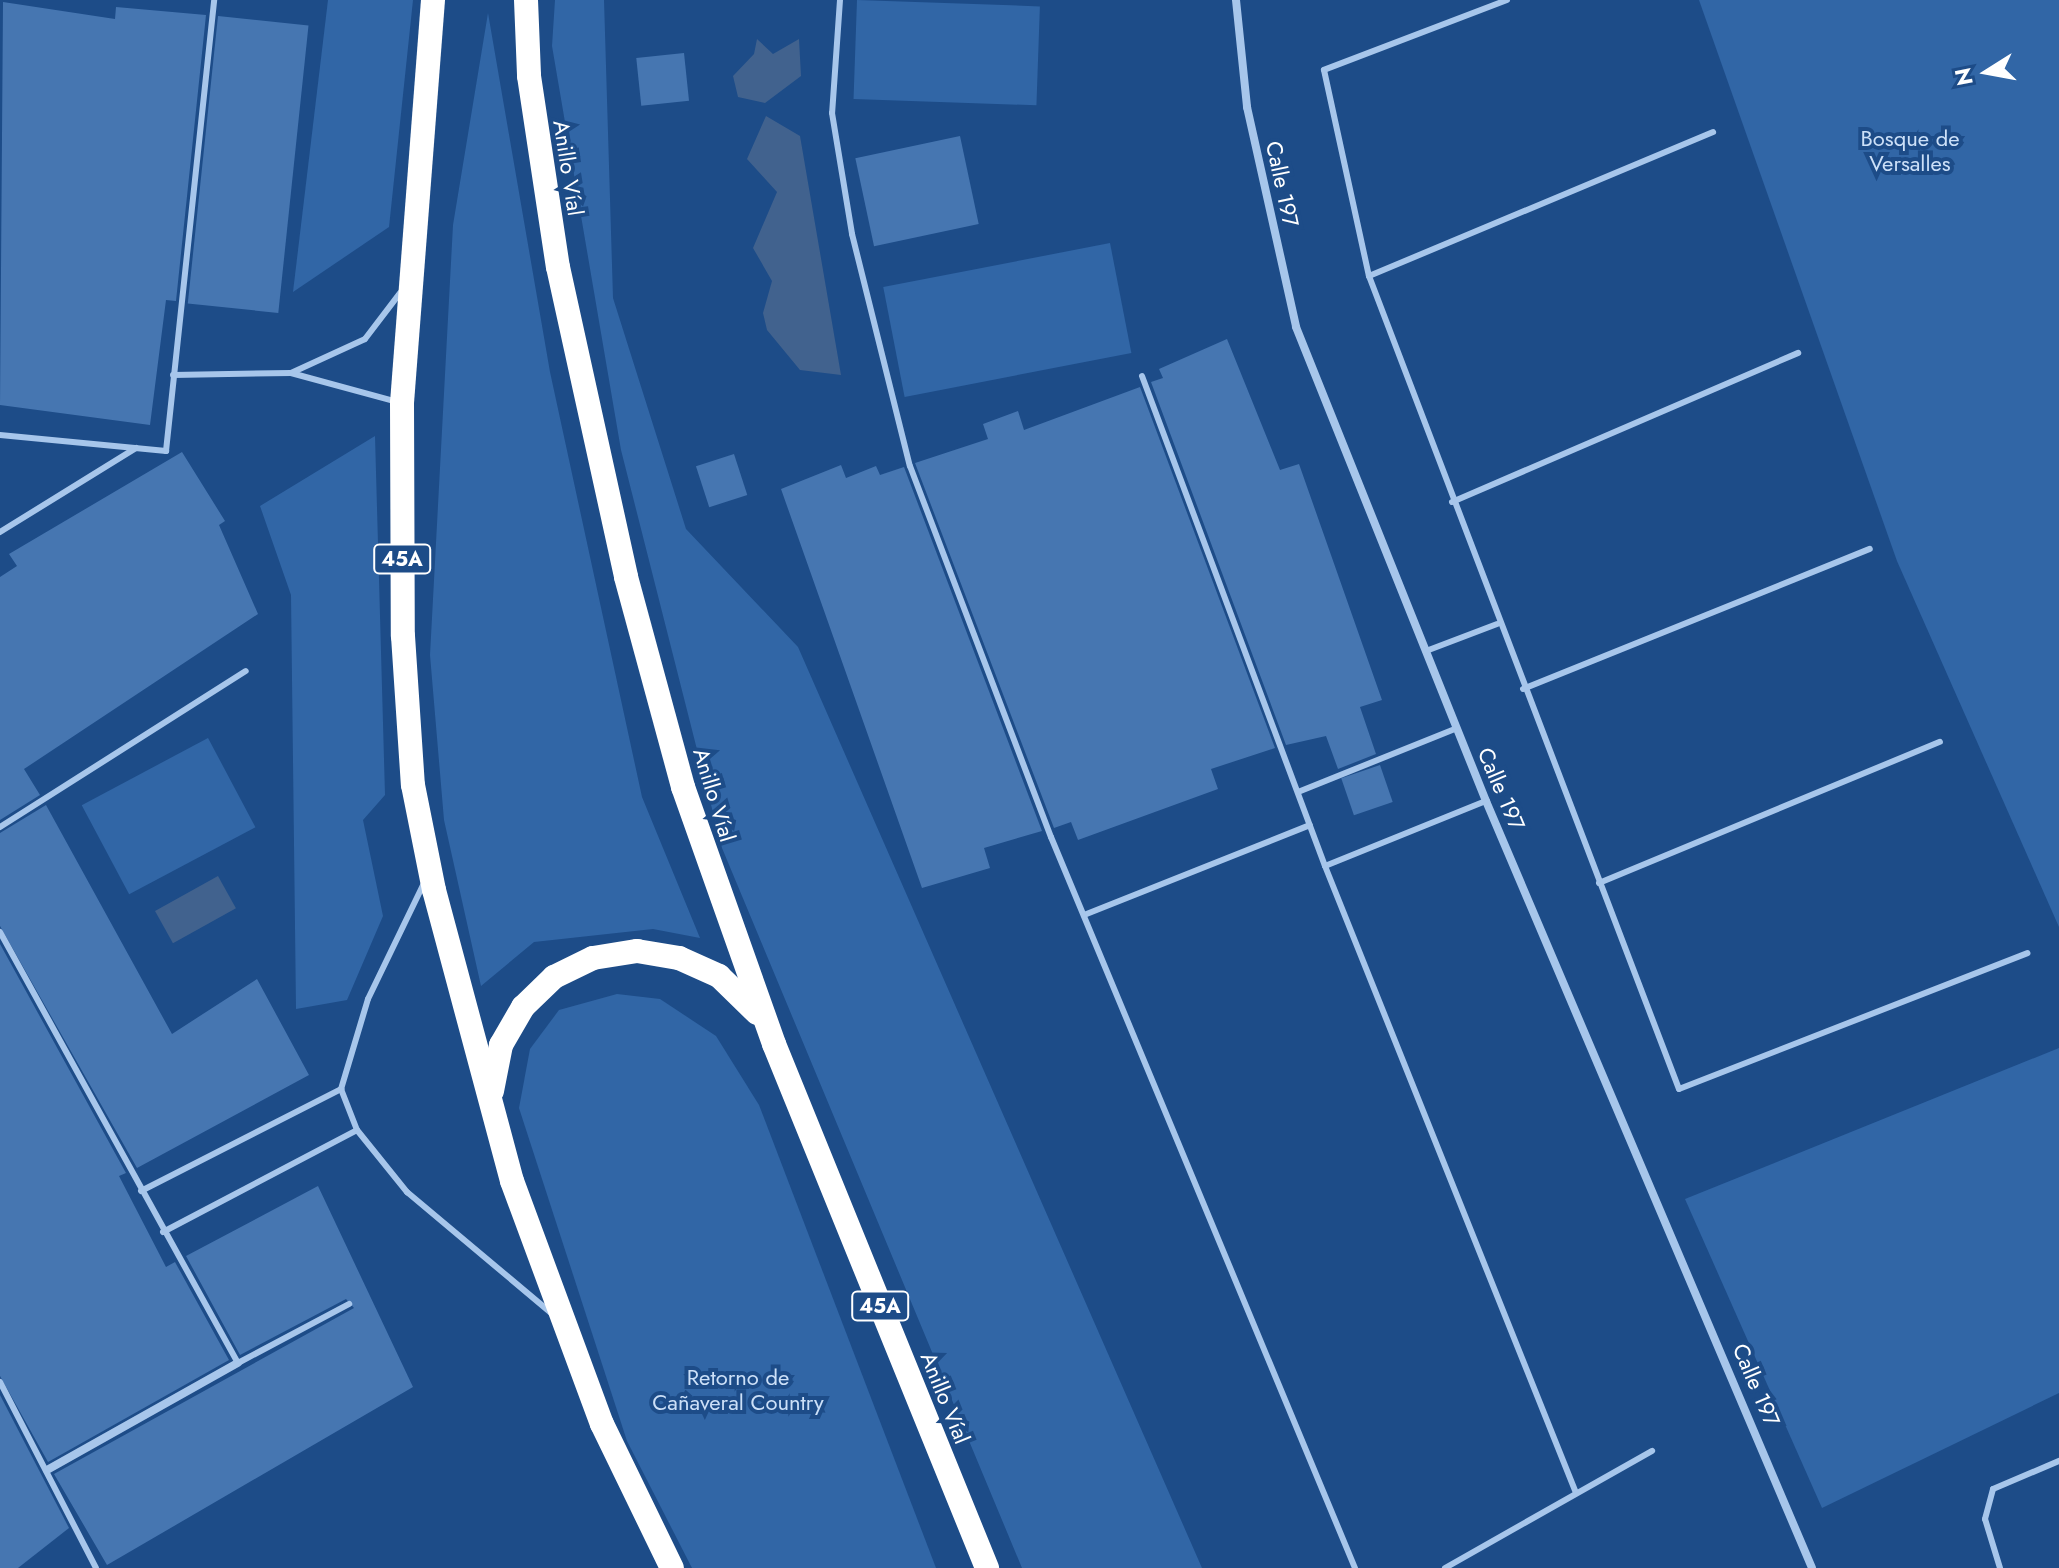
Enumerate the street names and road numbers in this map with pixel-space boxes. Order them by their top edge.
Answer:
street label: Anillo Víal [547,118,589,218]
street label: Calle 197 [1260,139,1304,229]
road number: 45A [372,543,432,575]
street label: Calle 197 [1472,744,1530,834]
street label: Anillo Víal [687,745,741,845]
road number: 45A [850,1290,910,1322]
street label: Calle 197 [1727,1340,1785,1430]
street label: Anillo Víal [915,1348,975,1448]

